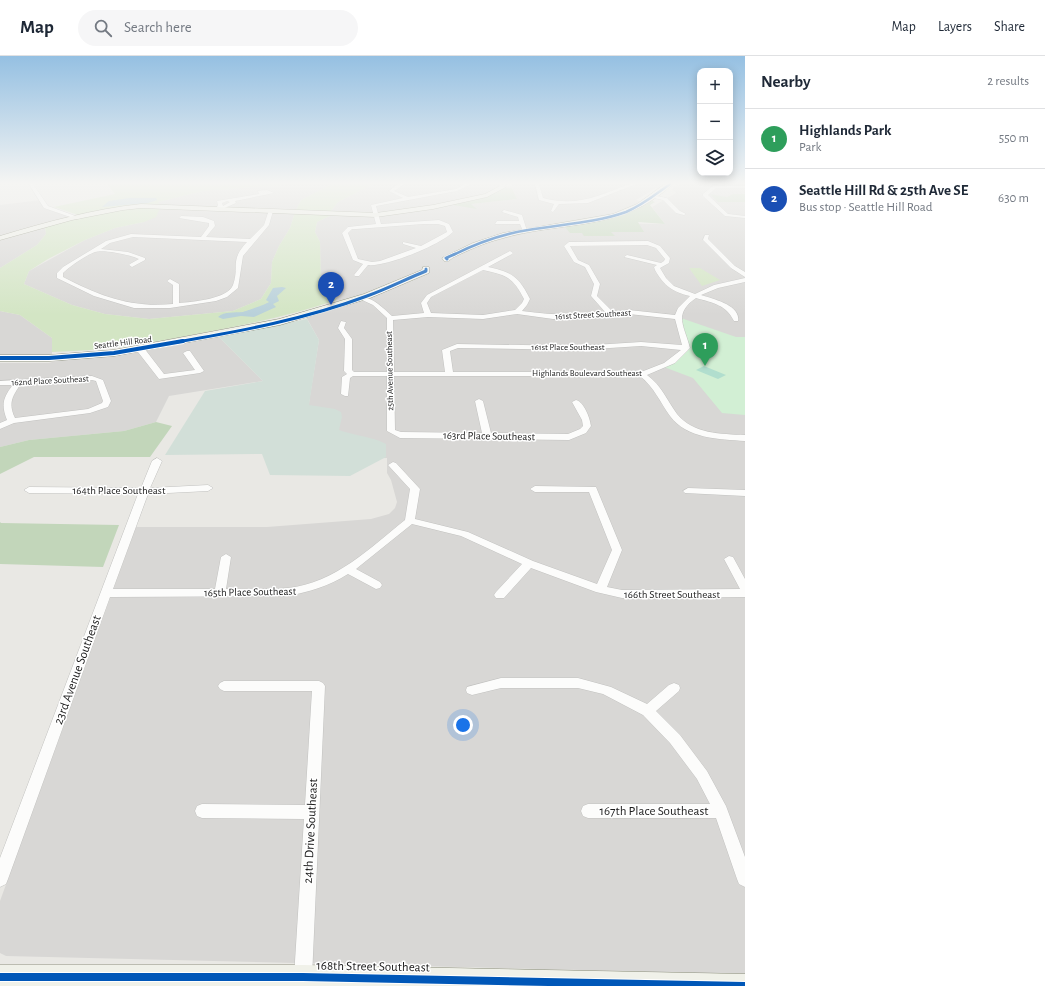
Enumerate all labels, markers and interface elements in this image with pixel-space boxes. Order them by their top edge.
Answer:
search box [78,10,358,46]
icon: search [92,17,114,39]
text: Map [20,18,54,37]
text: Search here [124,20,192,35]
text: Map [891,20,916,34]
text: Layers [938,20,972,34]
text: Share [994,20,1025,34]
map controls [697,68,733,176]
button: + [697,68,733,104]
text: Nearby [761,73,811,90]
text: 2 results [987,75,1029,88]
button: − [697,104,733,140]
text: Highlands Park [799,123,891,138]
text: 1 [772,132,776,145]
text: 550 m [999,132,1029,145]
button: layers [697,140,733,176]
text: Park [799,141,821,154]
text: Seattle Hill Rd & 25th Ave SE [799,183,968,198]
text: 2 [771,192,777,205]
text: 630 m [998,192,1029,205]
text: Bus stop · Seattle Hill Road [799,201,933,214]
pin: 2 [318,272,344,305]
street label: 161st Street Southeast [555,309,631,321]
street label: 25th Avenue Southeast [385,331,395,411]
pin: 1 [692,333,718,366]
street label: Seattle Hill Road [94,335,153,351]
street label: 161st Place Southeast [531,343,605,352]
street label: Highlands Boulevard Southeast [532,369,642,378]
street label: 162nd Place Southeast [11,374,89,388]
street label: 163rd Place Southeast [443,430,536,442]
street label: 164th Place Southeast [73,485,166,496]
street label: 165th Place Southeast [204,586,297,598]
street label: 166th Street Southeast [624,589,720,600]
street label: 23rd Avenue Southeast [52,614,104,726]
your location [453,715,473,735]
street label: 24th Drive Southeast [302,778,320,884]
street label: 167th Place Southeast [600,805,708,818]
street label: 168th Street Southeast [316,960,430,974]

